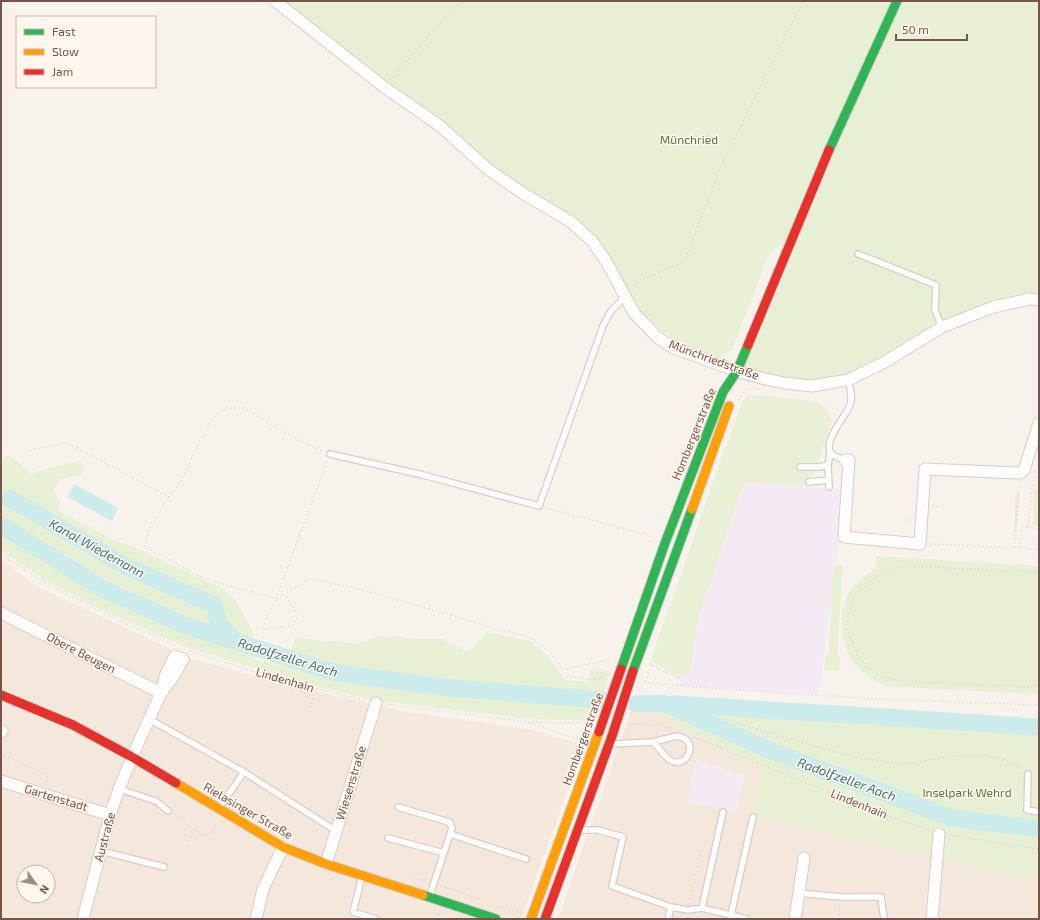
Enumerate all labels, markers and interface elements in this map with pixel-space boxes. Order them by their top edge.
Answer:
legend [16,16,156,88]
scale bar [896,16,967,42]
text: 50 m [902,22,929,36]
text: Fast [52,24,76,38]
text: Slow [52,44,79,58]
text: Jam [52,64,73,78]
park label: Münchried [660,132,718,146]
street label: Münchriedstraße [667,336,761,382]
street label: Hombergerstraße [668,386,718,482]
water label: Kanal Wiedemann [46,515,148,581]
street label: Obere Beugen [44,629,118,676]
water label: Radolfzeller Aach [236,634,340,680]
street label: Lindenhain [255,664,316,694]
street label: Hombergerstraße [559,690,605,787]
street label: Wiesenstraße [332,744,368,822]
water label: Radolfzeller Aach [796,754,898,804]
street label: Rielasinger Straße [201,779,296,841]
street label: Gartenstadt [23,781,90,813]
street label: Lindenhain [829,785,890,821]
park label: Inselpark Wehrd [922,785,1012,799]
street label: Austraße [91,810,117,863]
north arrow [16,864,56,904]
text: N [37,883,52,897]

